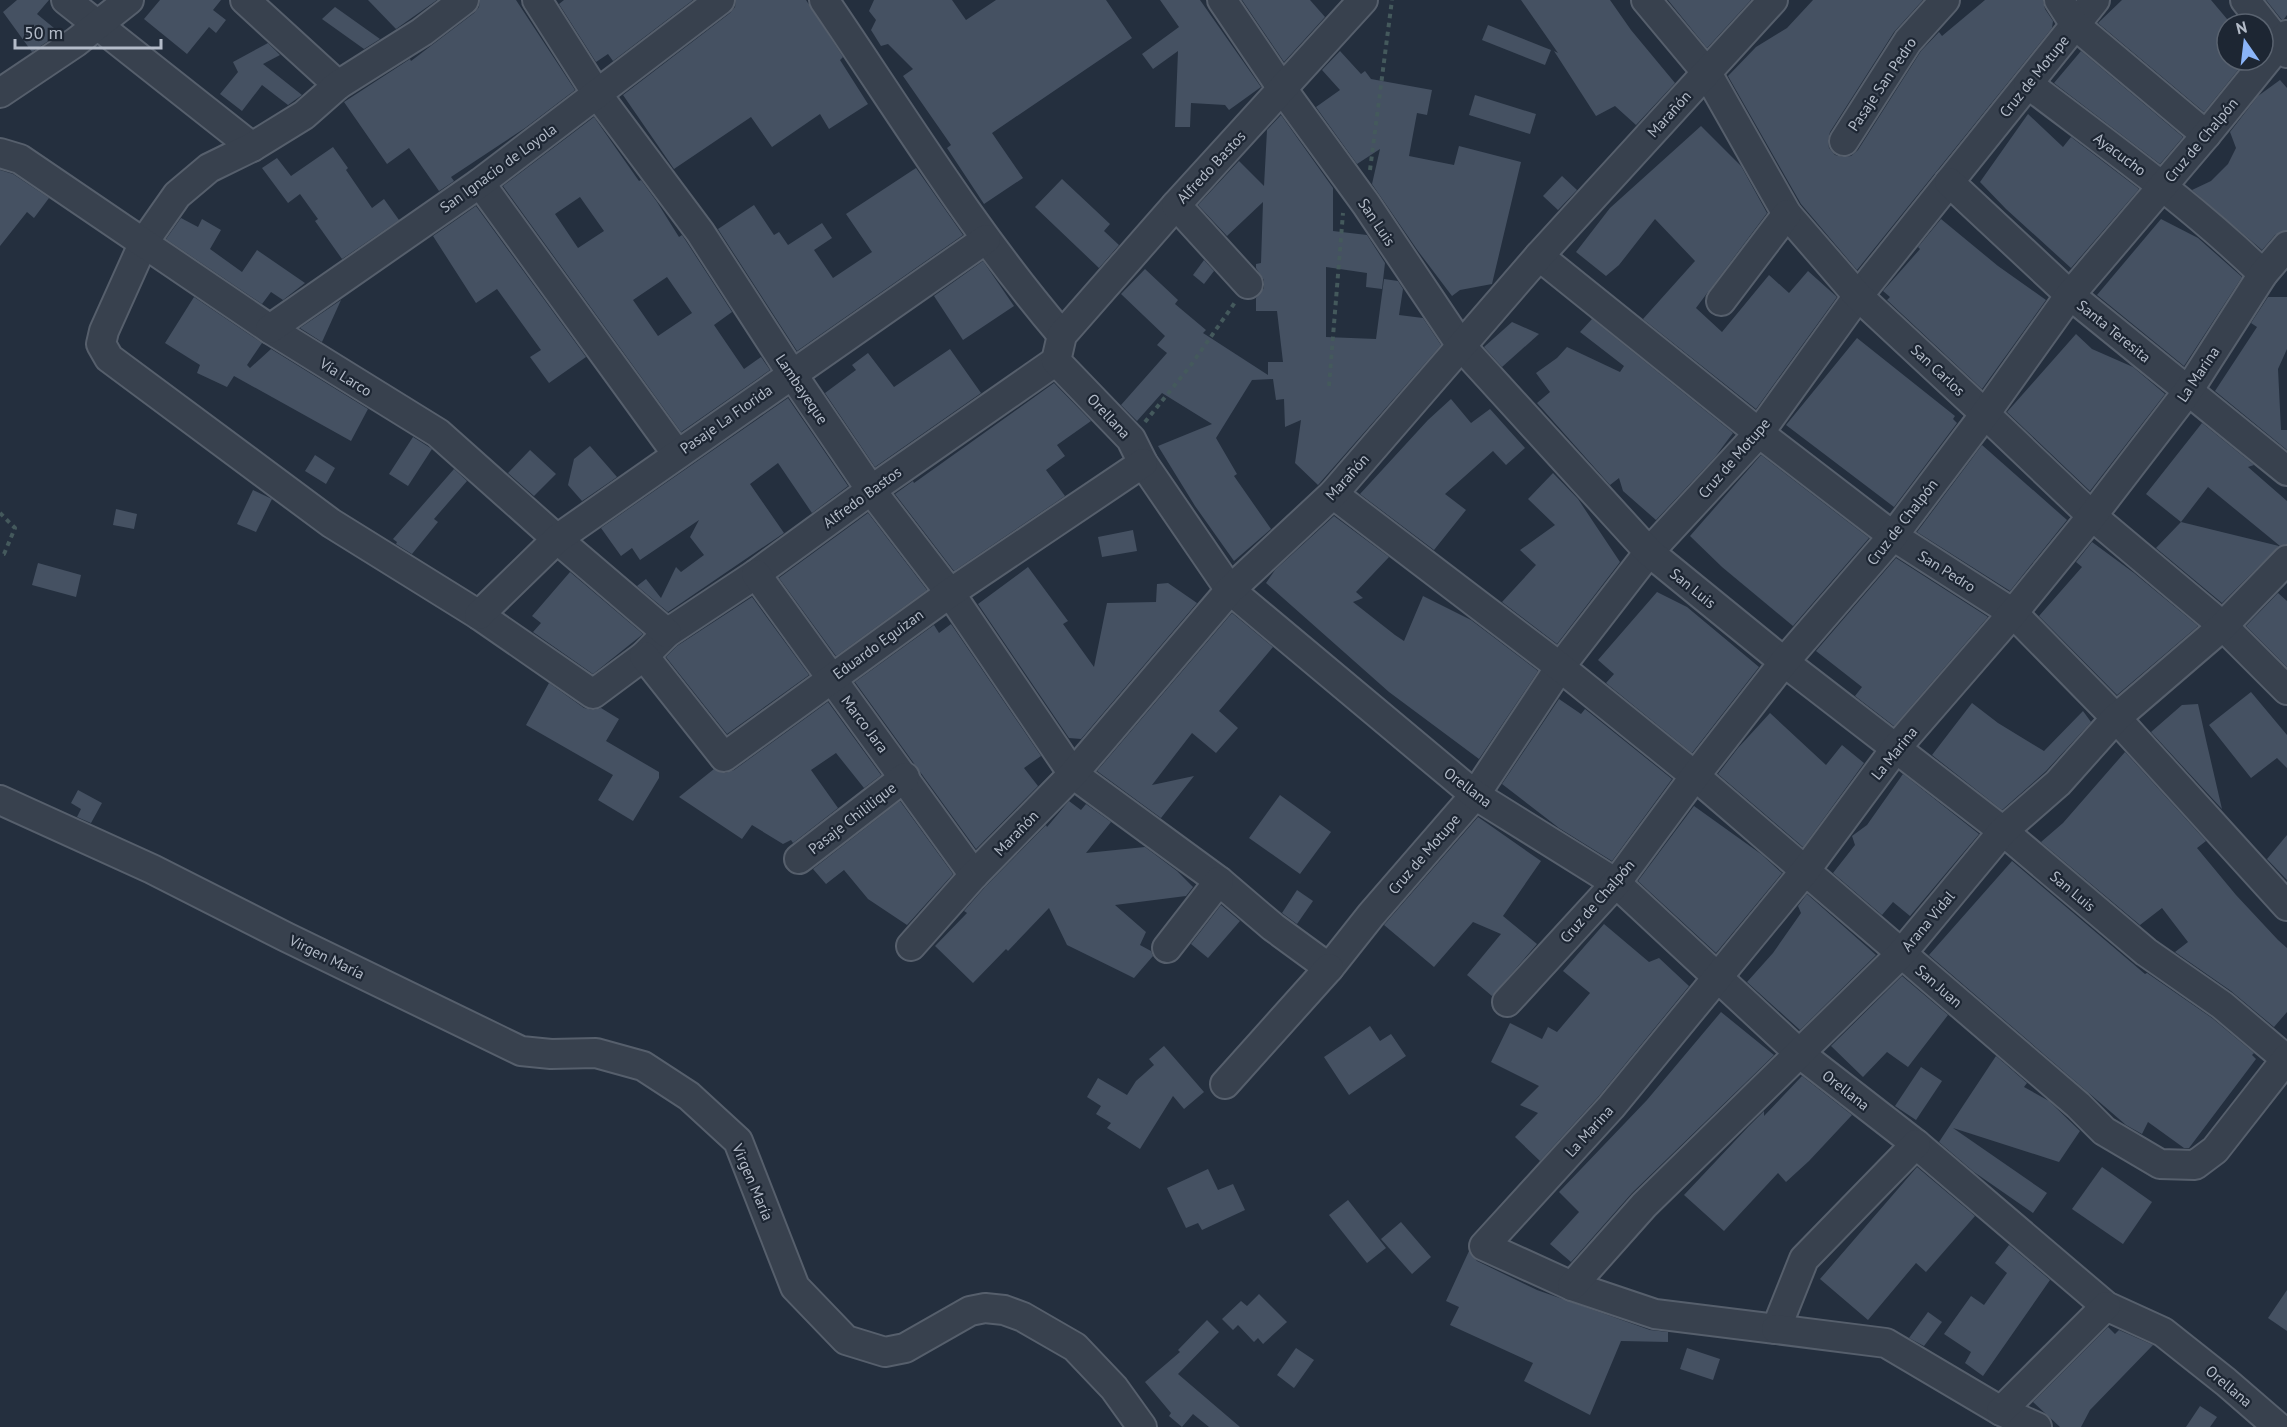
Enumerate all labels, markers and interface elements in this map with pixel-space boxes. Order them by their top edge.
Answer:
scale bar [15,12,160,50]
north arrow [2215,12,2275,72]
text: N [2234,16,2249,38]
text: 50 m [24,21,63,44]
street label: Cruz de Motupe [1995,31,2073,121]
street label: Pasaje San Pedro [1844,34,1920,134]
street label: Marañón [1643,87,1695,141]
street label: Cruz de Chalpón [2160,94,2242,186]
street label: San Ignacio de Loyola [436,119,560,217]
street label: Alfredo Bastos [1172,127,1250,207]
street label: Ayacucho [2090,128,2150,180]
street label: San Luis [1354,195,1400,249]
street label: Santa Teresita [2073,296,2155,366]
street label: San Carlos [1907,340,1969,400]
street label: La Marina [2173,343,2223,405]
street label: Lambayeque [772,350,832,428]
street label: Vía Larco [316,353,376,400]
street label: Pasaje La Florida [676,380,776,458]
street label: Orellana [1083,389,1135,443]
street label: Cruz de Motupe [1694,414,1774,502]
street label: Marañón [1321,450,1373,504]
street label: Alfredo Bastos [819,462,905,532]
street label: Cruz de Chalpón [1862,475,1942,569]
street label: San Pedro [1915,546,1979,596]
street label: San Luis [1666,564,1720,612]
street label: Eduardo Eguizan [829,605,927,683]
street label: Marco Jara [837,691,893,757]
street label: La Marina [1867,723,1921,783]
street label: Orellana [1440,763,1496,811]
street label: Pasaje Chililique [804,778,900,858]
street label: Marañón [990,806,1042,860]
street label: Cruz de Motupe [1384,810,1464,898]
street label: Cruz de Chalpón [1556,855,1638,947]
street label: San Luis [2046,867,2100,915]
street label: Arana Vidal [1897,886,1959,955]
street label: Virgen María [285,930,368,983]
street label: San Juan [1912,961,1966,1011]
street label: Orellana [1819,1066,1873,1114]
street label: La Marina [1561,1101,1617,1161]
street label: Virgen María [728,1140,778,1223]
street label: Orellana [2202,1361,2256,1411]

